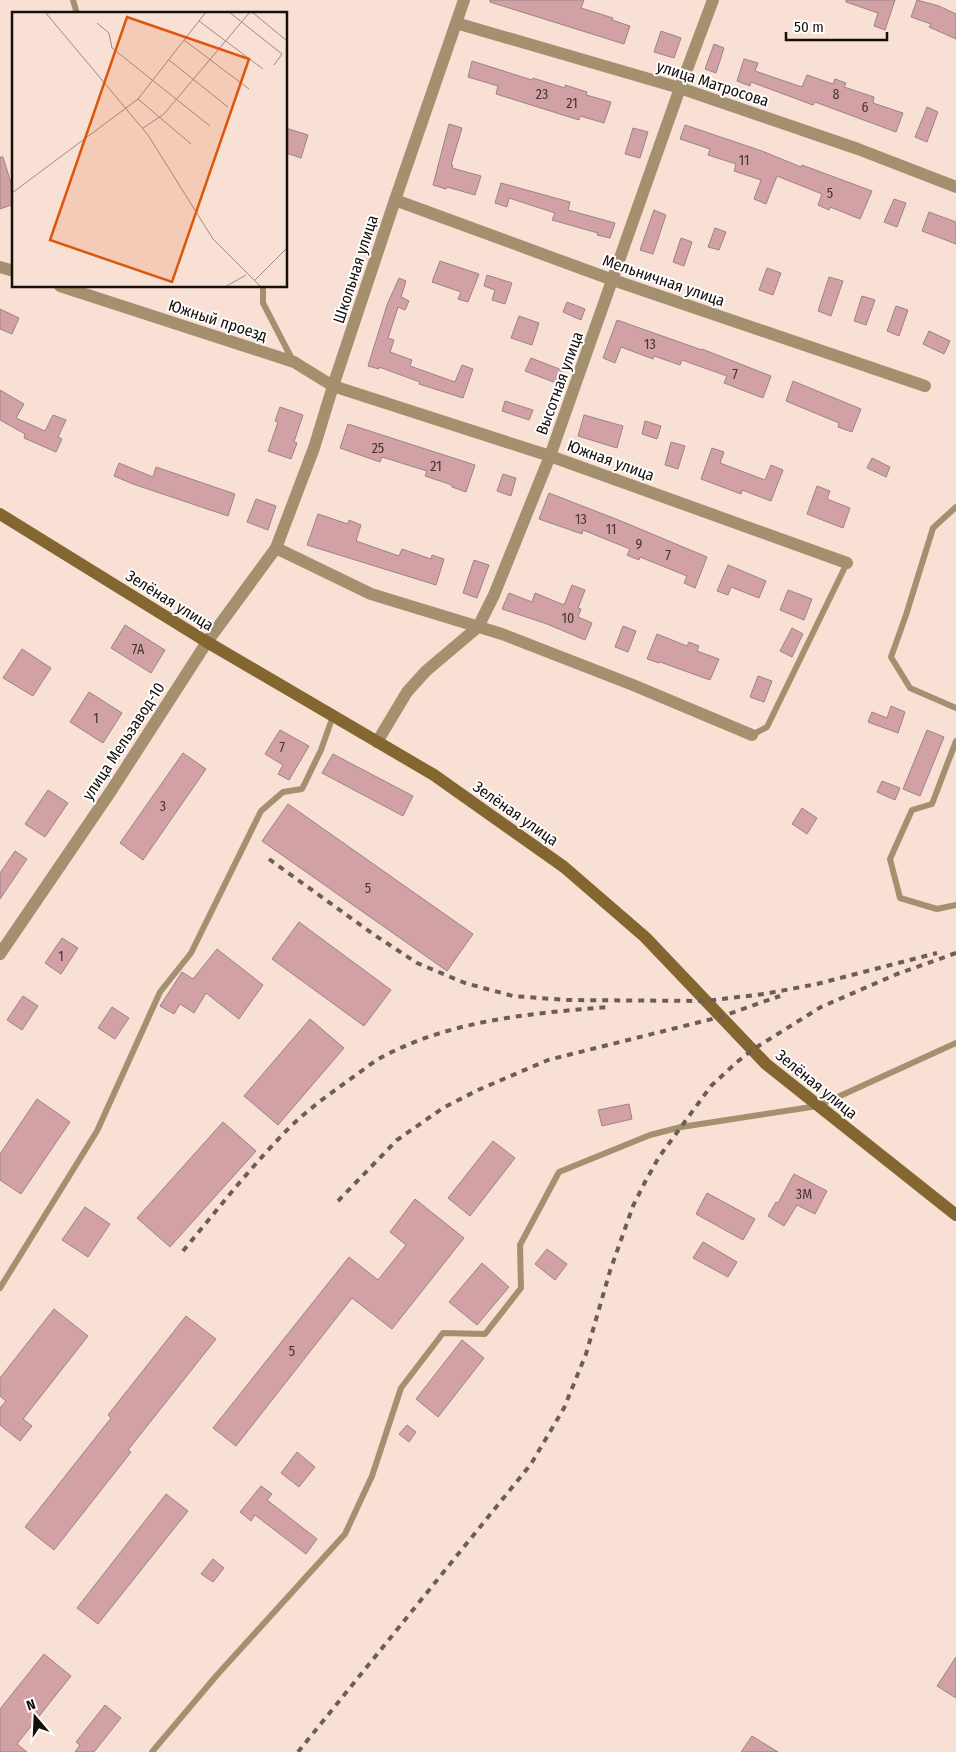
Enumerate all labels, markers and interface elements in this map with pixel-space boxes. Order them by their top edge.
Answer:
scale bar [786,10,887,42]
inset map [12,12,288,288]
text: 50 m [794,18,824,36]
street label: улица Матросова [654,56,771,111]
house number: 23 [536,86,548,103]
house number: 8 [833,86,840,103]
house number: 21 [566,95,578,112]
house number: 6 [862,99,869,116]
house number: 11 [739,152,749,169]
house number: 5 [827,185,833,202]
street label: Школьная улица [329,213,382,326]
street label: Мельничная улица [600,251,728,310]
street label: Южный проезд [166,296,270,345]
street label: Высотная улица [532,329,587,437]
house number: 13 [644,336,656,353]
house number: 7 [732,366,738,383]
street label: Южная улица [565,436,657,485]
house number: 25 [372,440,384,457]
house number: 21 [430,458,442,475]
house number: 13 [575,511,587,528]
house number: 11 [606,521,616,538]
house number: 9 [636,536,643,553]
house number: 7 [665,547,671,564]
street label: Зелёная улица [122,566,217,635]
house number: 10 [562,610,574,627]
house number: 7А [132,641,145,658]
street label: улица Мельзавод-10 [78,679,169,804]
house number: 1 [93,710,99,727]
house number: 7 [279,739,285,756]
street label: Зелёная улица [469,777,562,850]
house number: 3 [160,798,166,815]
house number: 5 [365,880,371,897]
house number: 1 [58,948,64,965]
street label: Зелёная улица [772,1046,861,1123]
house number: 3М [796,1186,812,1203]
house number: 5 [289,1343,295,1360]
north arrow [10,1692,60,1742]
text: N [24,1696,38,1715]

